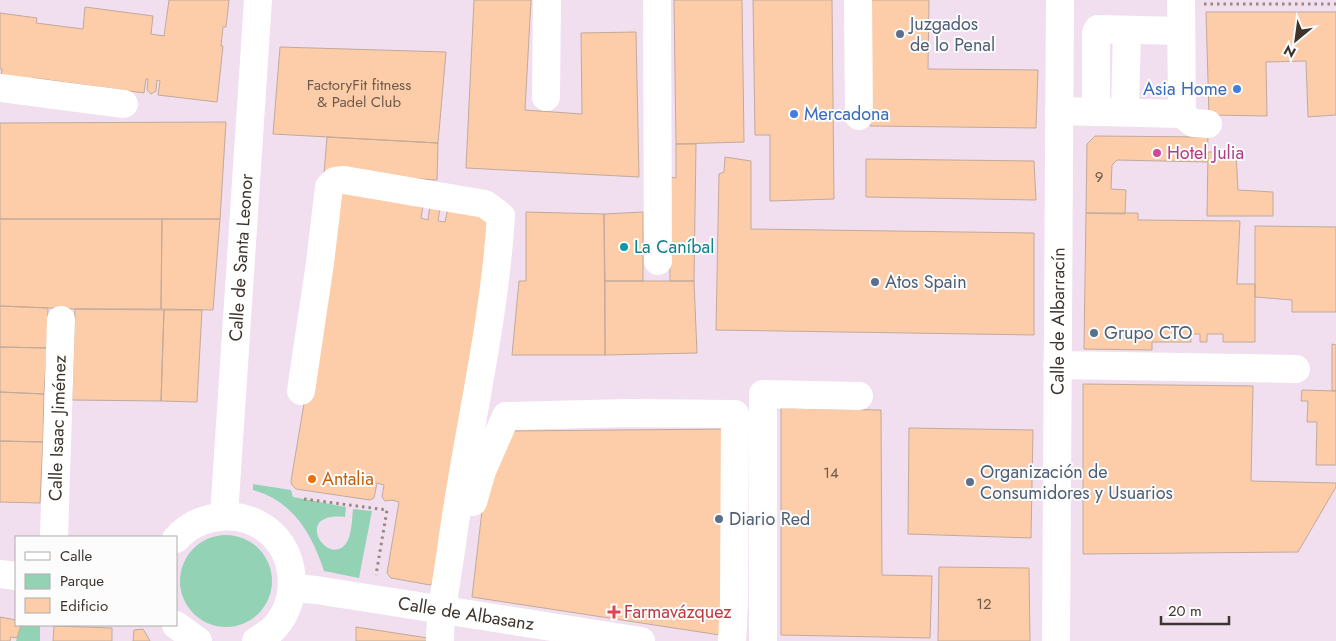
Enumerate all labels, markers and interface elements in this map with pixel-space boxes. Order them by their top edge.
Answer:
place label: Juzgados de lo Penal [908,11,995,58]
north arrow [1271,15,1321,65]
marker: Juzgados de lo Penal [894,28,906,40]
text: N [1280,40,1299,63]
house number: FactoryFit fitness & Padel Club [307,74,411,113]
place label: Asia Home [1143,76,1227,102]
marker: Asia Home [1231,83,1243,95]
place label: Mercadona [804,101,889,127]
marker: Mercadona [788,108,800,120]
place label: Hotel Julia [1167,140,1244,166]
marker: Hotel Julia [1151,147,1163,159]
house number: 9 [1095,166,1103,188]
street label: Calle de Santa Leonor [223,172,260,342]
place label: La Caníbal [634,234,714,260]
marker: La Caníbal [618,241,630,253]
street label: Calle de Albarracín [1045,247,1071,395]
place label: Atos Spain [885,269,967,295]
marker: Atos Spain [869,276,881,288]
place label: Grupo CTO [1104,320,1193,346]
marker: Grupo CTO [1088,327,1100,339]
street label: Calle Isaac Jiménez [42,354,73,501]
place label: Organización de Consumidores y Usuarios [980,459,1173,506]
house number: 14 [823,462,839,484]
place label: Antalia [322,466,374,492]
marker: Antalia [306,473,318,485]
marker: Organización de Consumidores y Usuarios [964,476,976,488]
place label: Diario Red [729,506,810,532]
marker: Diario Red [713,513,725,525]
legend [15,536,178,626]
text: Calle [60,545,92,567]
text: Parque [60,570,104,592]
street label: Calle de Albasanz [396,590,537,637]
house number: 12 [976,593,992,615]
scale bar [1161,594,1228,626]
text: Edificio [60,595,108,617]
place label: Farmavázquez [624,599,732,625]
text: 20 m [1168,600,1202,622]
marker: Farmavázquez [608,606,620,618]

